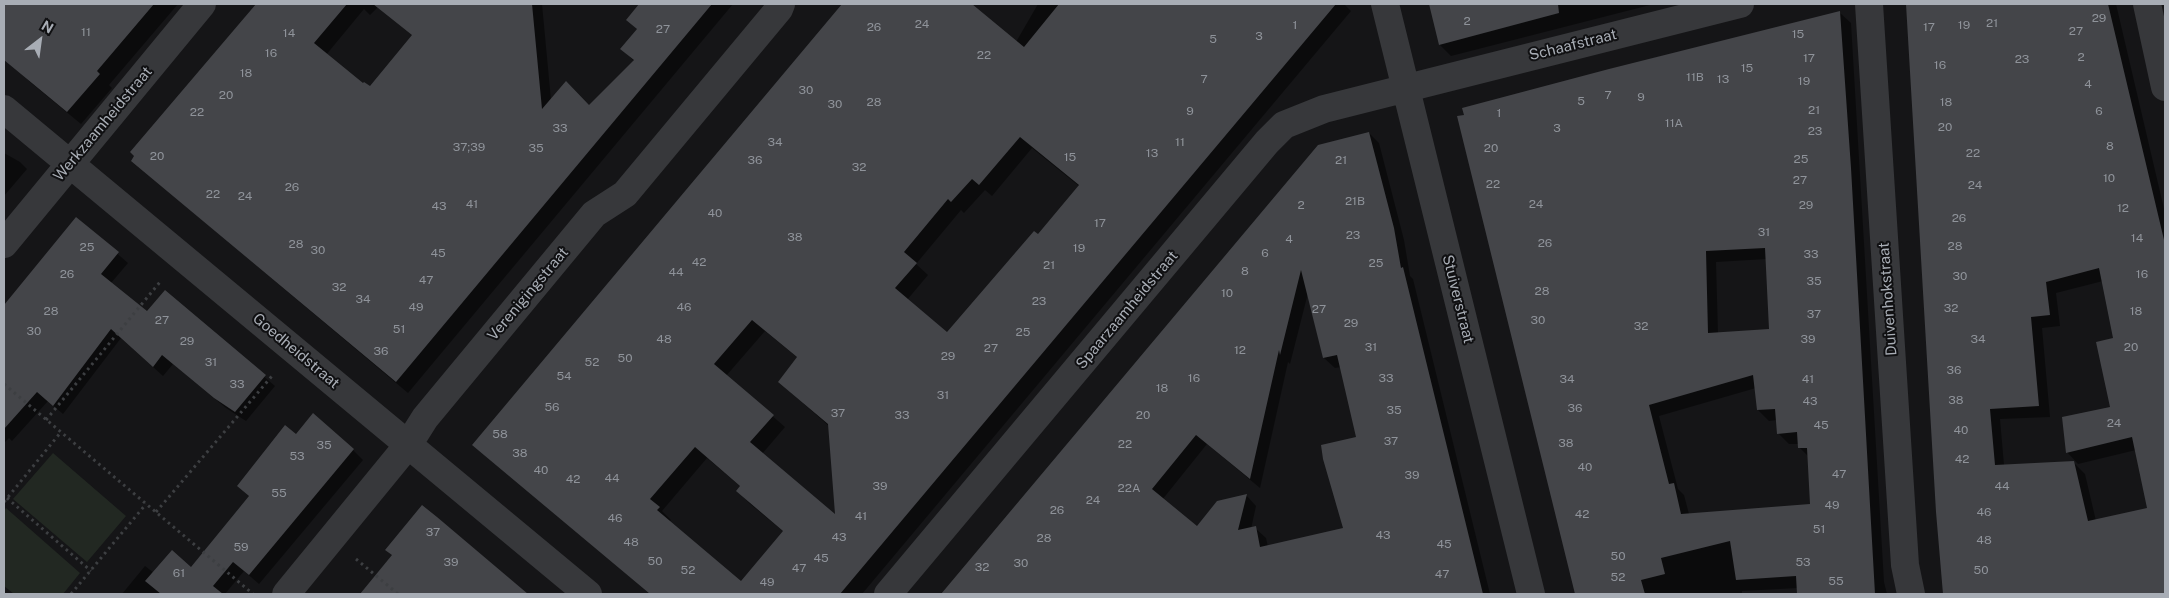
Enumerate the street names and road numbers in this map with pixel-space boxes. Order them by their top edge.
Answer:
street label: Schaafstraat [1527,25,1619,65]
street label: Werkzaamheidstraat [50,63,156,185]
street label: Duivenhokstraat [1875,242,1901,356]
street label: Verenigingstraat [484,244,572,344]
street label: Spaarzaamheidstraat [1072,247,1182,373]
street label: Stuiverstraat [1438,253,1478,345]
street label: Goedheidstraat [249,309,343,393]

